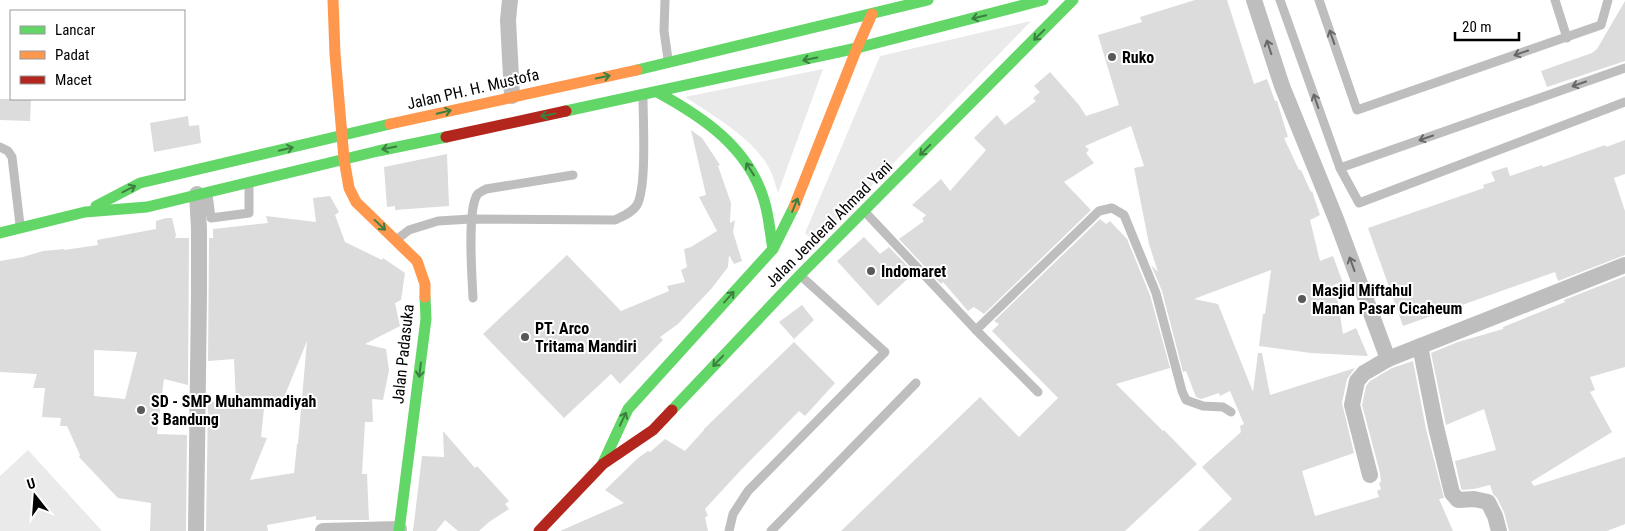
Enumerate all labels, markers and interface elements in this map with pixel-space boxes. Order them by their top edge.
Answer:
legend [10,10,185,100]
scale bar [1455,10,1519,42]
one-way arrow [972,12,988,22]
text: 20 m [1462,18,1492,36]
text: Lancar [55,21,96,39]
one-way arrow [1033,28,1045,41]
one-way arrow [1326,29,1336,45]
one-way arrow [1264,40,1273,55]
text: Padat [55,46,89,64]
place label: Ruko [1122,48,1154,67]
one-way arrow [1514,49,1530,58]
marker: Ruko [1106,51,1118,63]
one-way arrow [802,55,818,64]
street label: Jalan PH. H. Mustofa [405,65,541,113]
text: Macet [55,71,92,89]
one-way arrow [594,72,610,81]
one-way arrow [1572,80,1587,89]
one-way arrow [1311,94,1320,109]
one-way arrow [436,107,452,116]
one-way arrow [540,111,556,120]
one-way arrow [1418,134,1434,143]
one-way arrow [277,144,293,153]
one-way arrow [381,144,397,153]
one-way arrow [919,144,931,156]
street label: Jalan Jenderal Ahmad Yani [762,157,896,291]
one-way arrow [745,162,755,176]
one-way arrow [121,184,136,194]
one-way arrow [791,198,800,213]
one-way arrow [374,219,386,231]
one-way arrow [1347,257,1356,272]
place label: Indomaret [881,262,946,281]
marker: Indomaret [865,265,877,277]
place label: Masjid Miftahul Manan Pasar Cicaheum [1312,281,1462,318]
one-way arrow [723,290,735,303]
marker: Masjid Miftahul Manan Pasar Cicaheum [1296,293,1308,305]
street label: Jalan Padasuka [388,303,418,405]
place label: PT. Arco Tritama Mandiri [535,319,637,356]
marker: PT. Arco Tritama Mandiri [519,331,531,343]
one-way arrow [712,355,724,368]
one-way arrow [414,361,424,377]
place label: SD - SMP Muhammadiyah 3 Bandung [151,392,317,429]
marker: SD - SMP Muhammadiyah 3 Bandung [135,404,147,416]
one-way arrow [619,412,629,427]
north arrow [10,471,60,521]
text: U [25,475,37,492]

